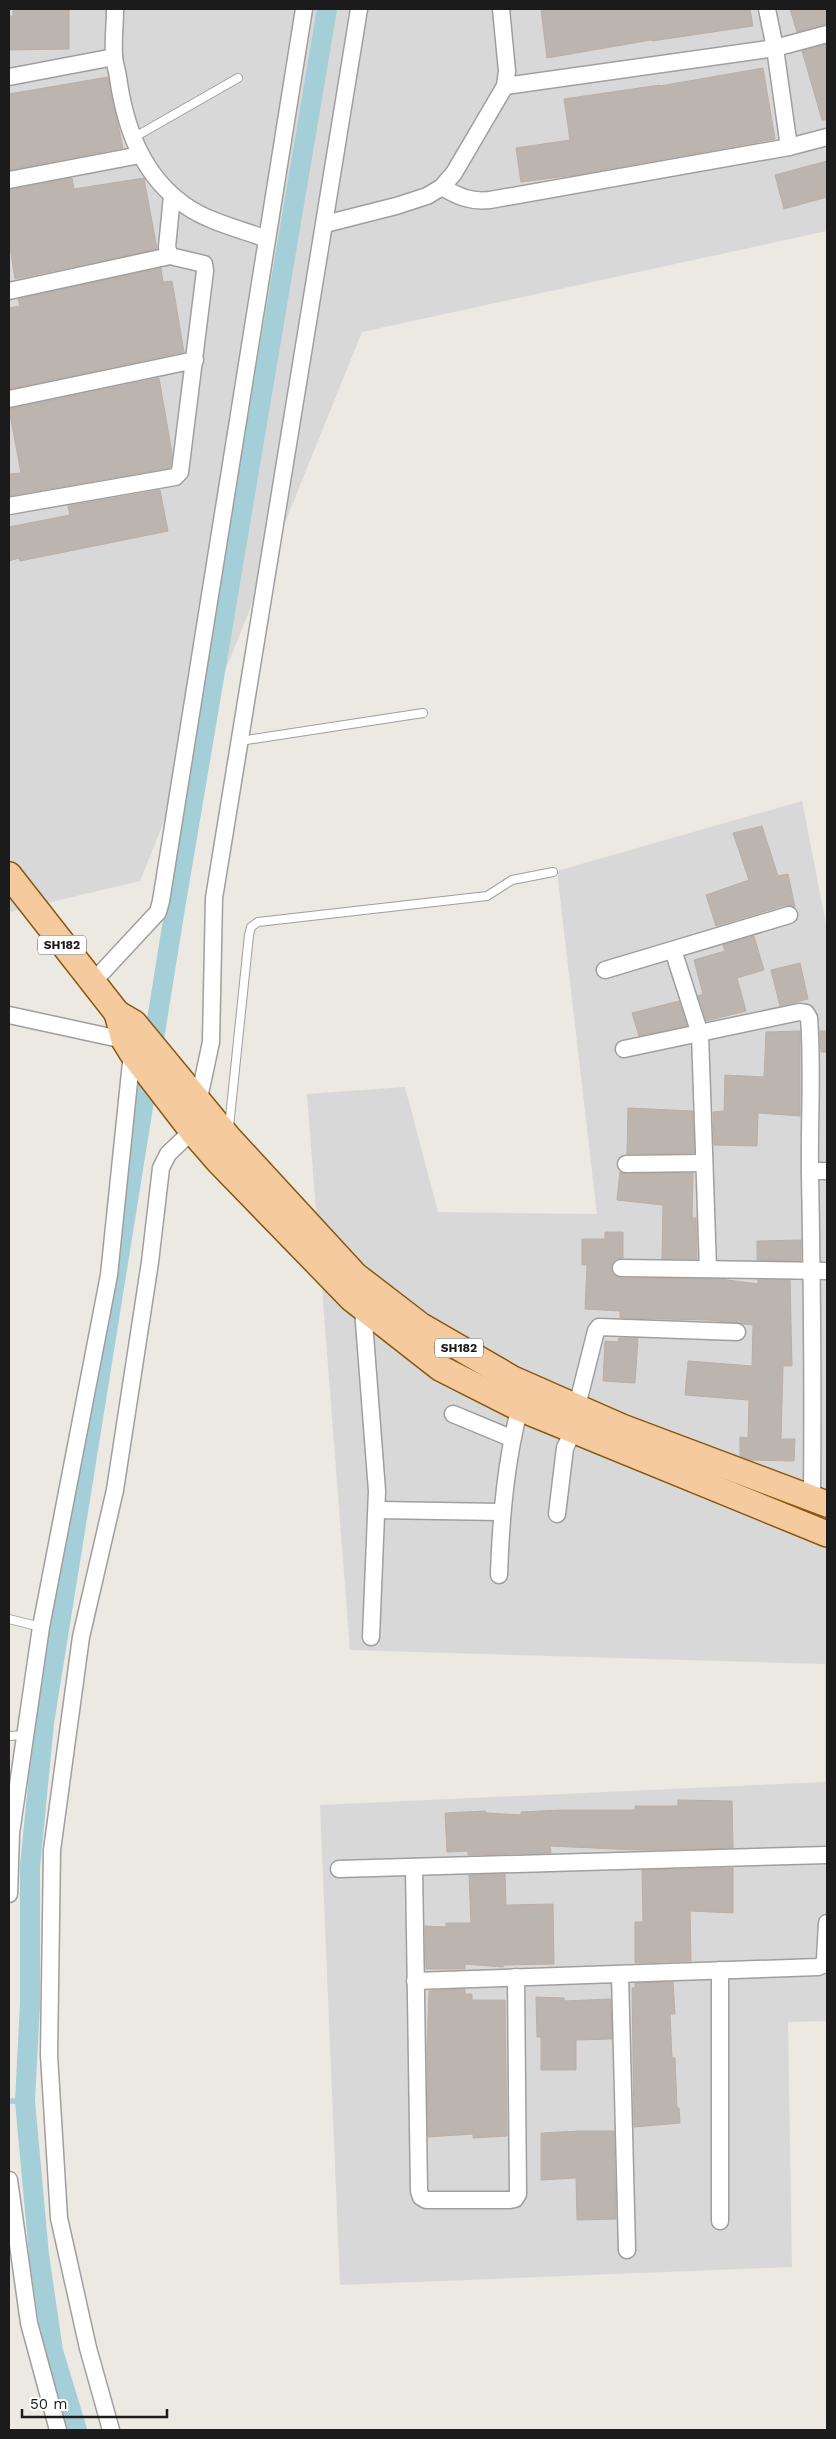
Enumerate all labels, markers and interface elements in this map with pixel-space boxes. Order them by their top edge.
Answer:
road number: SH182 [38,936,86,954]
road number: SH182 [435,1339,483,1358]
scale bar [22,2386,168,2418]
text: 50 m [30,2395,67,2413]

